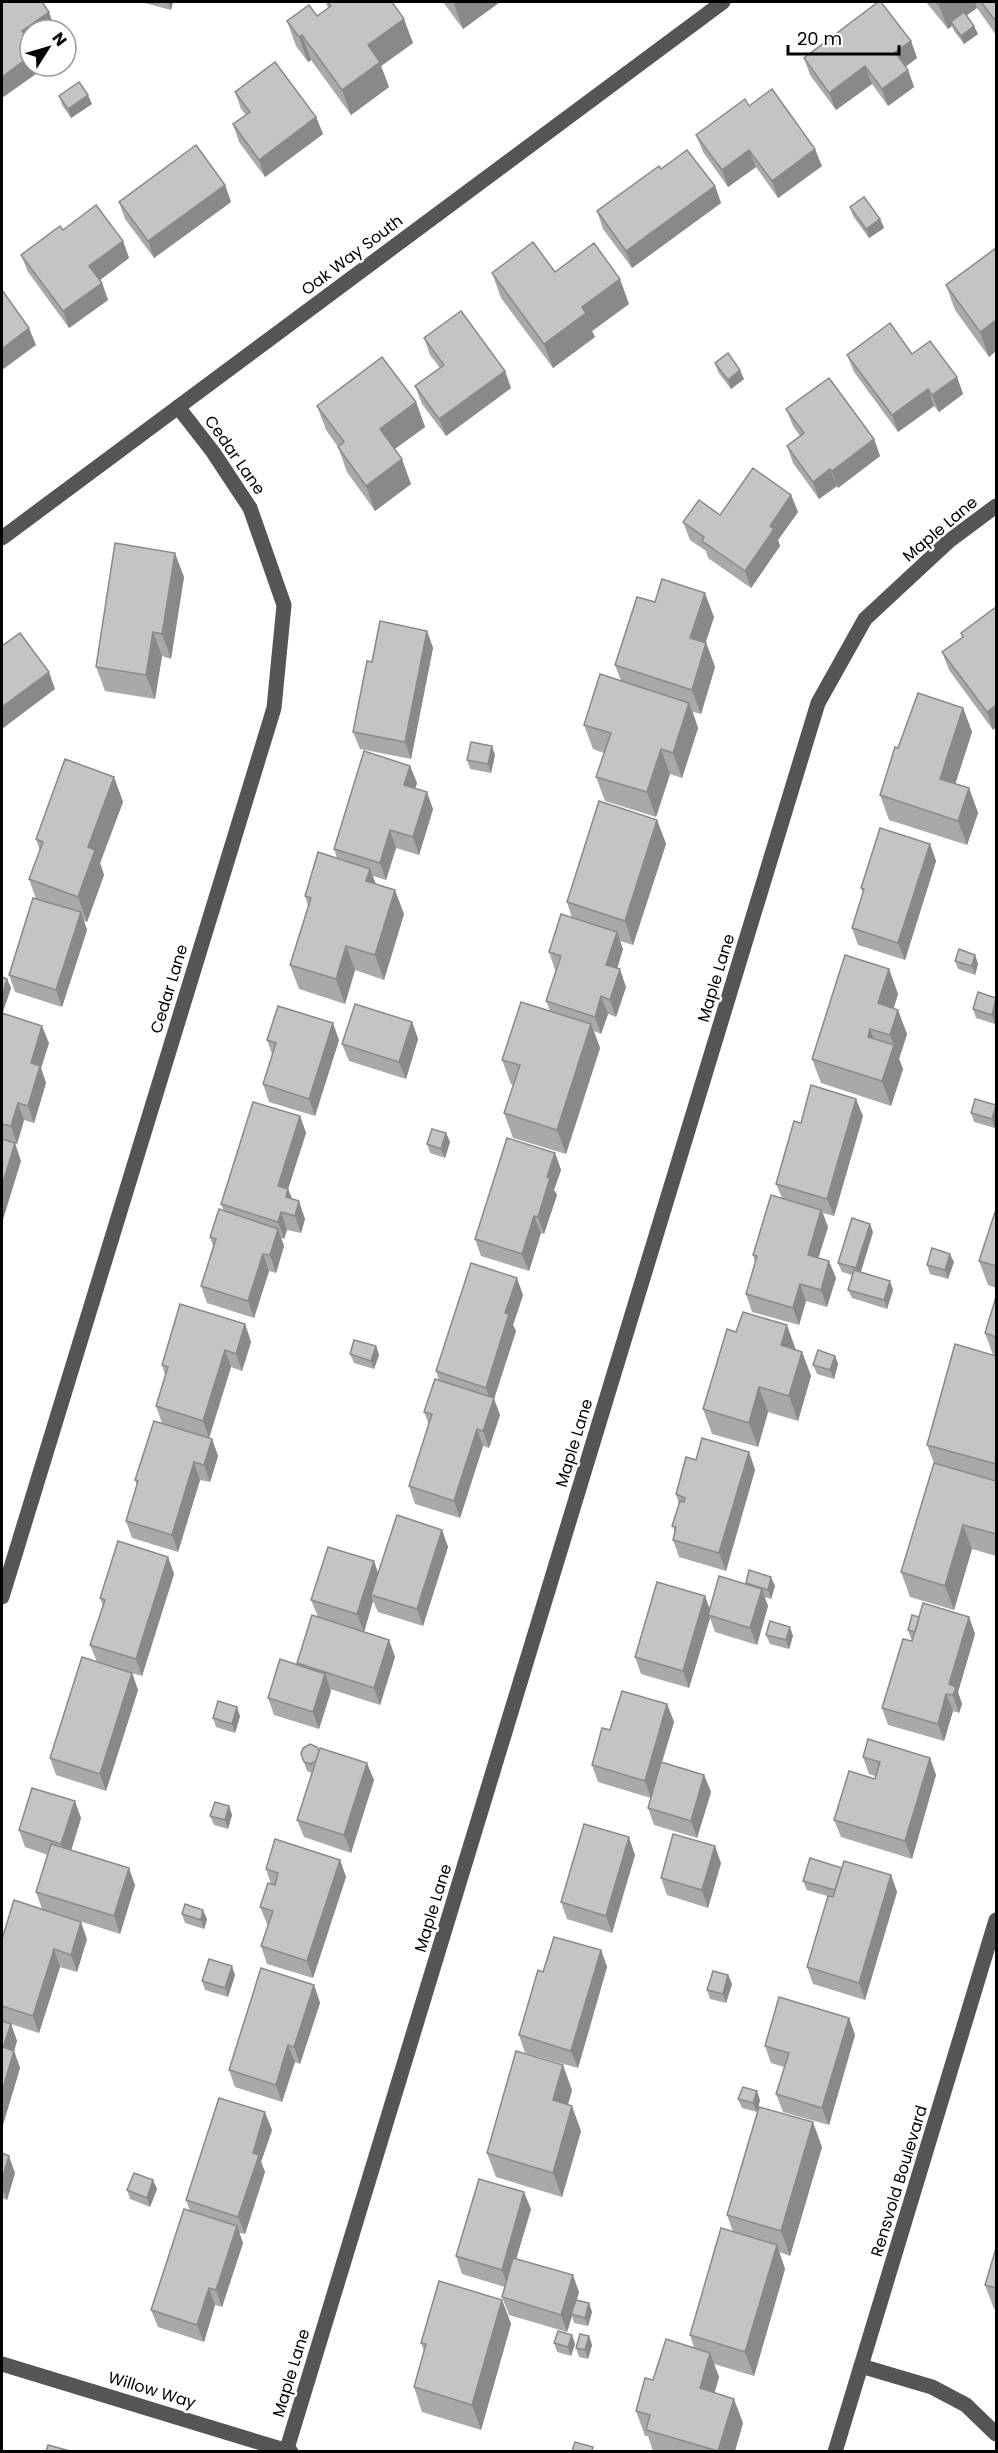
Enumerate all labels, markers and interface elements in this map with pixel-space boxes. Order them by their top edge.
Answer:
north arrow [18,18,78,78]
scale bar [788,18,899,56]
text: 20 m [797,26,842,51]
text: N [47,28,72,51]
street label: Oak Way South [297,209,407,301]
street label: Cedar Lane [199,411,271,499]
street label: Maple Lane [898,491,982,567]
street label: Maple Lane [692,931,740,1025]
street label: Cedar Lane [145,942,193,1036]
street label: Maple Lane [550,1396,598,1490]
street label: Maple Lane [409,1861,457,1955]
street label: Rensvold Boulevard [865,2102,933,2260]
street label: Maple Lane [267,2326,315,2420]
street label: Willow Way [105,2366,199,2414]

